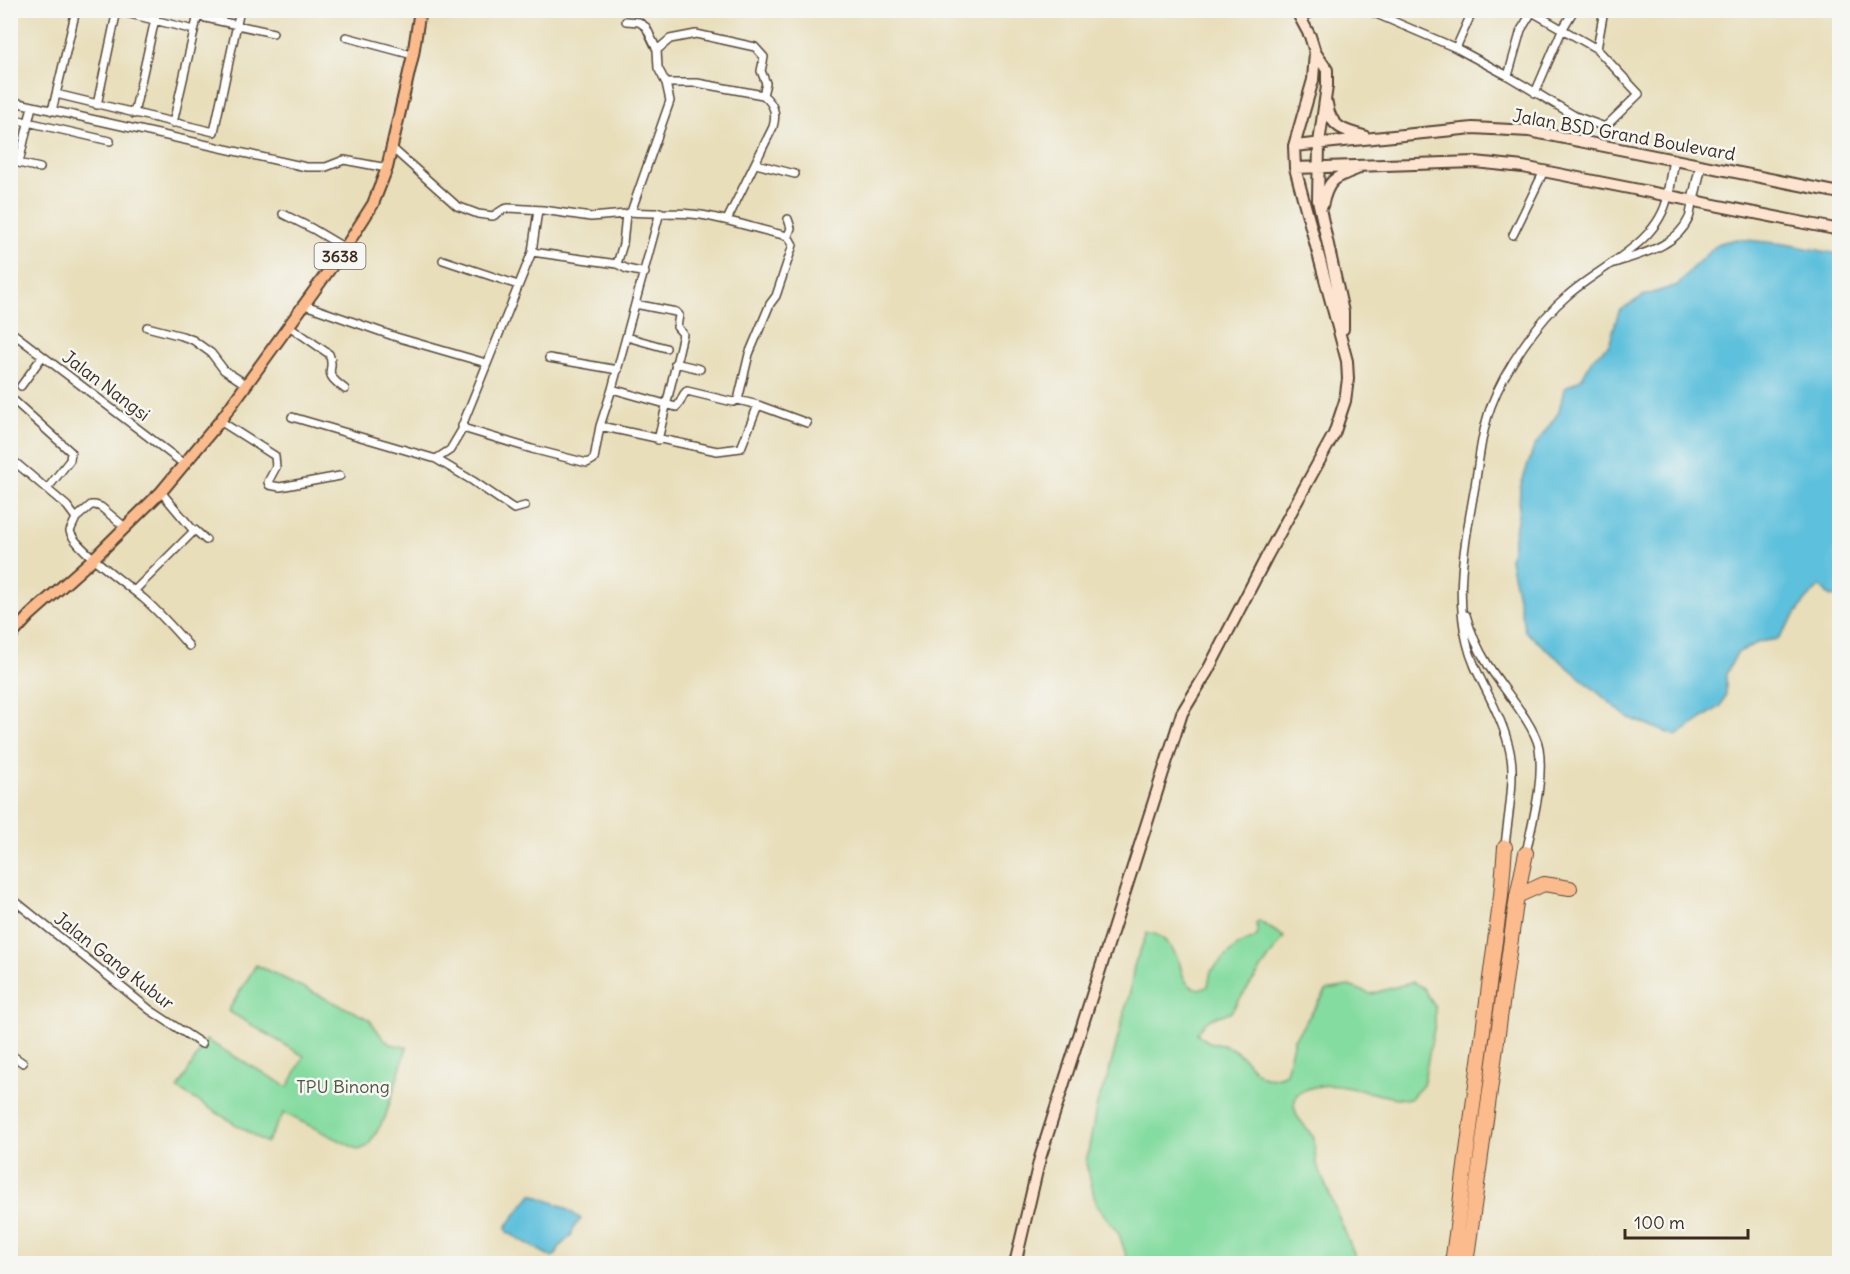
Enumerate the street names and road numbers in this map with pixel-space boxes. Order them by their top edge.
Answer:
street label: Jalan BSD Grand Boulevard [1511,104,1738,166]
road number: 3638 [314,243,366,269]
street label: Jalan Nangsi [58,345,155,426]
street label: Jalan Gang Kubur [50,907,179,1015]

